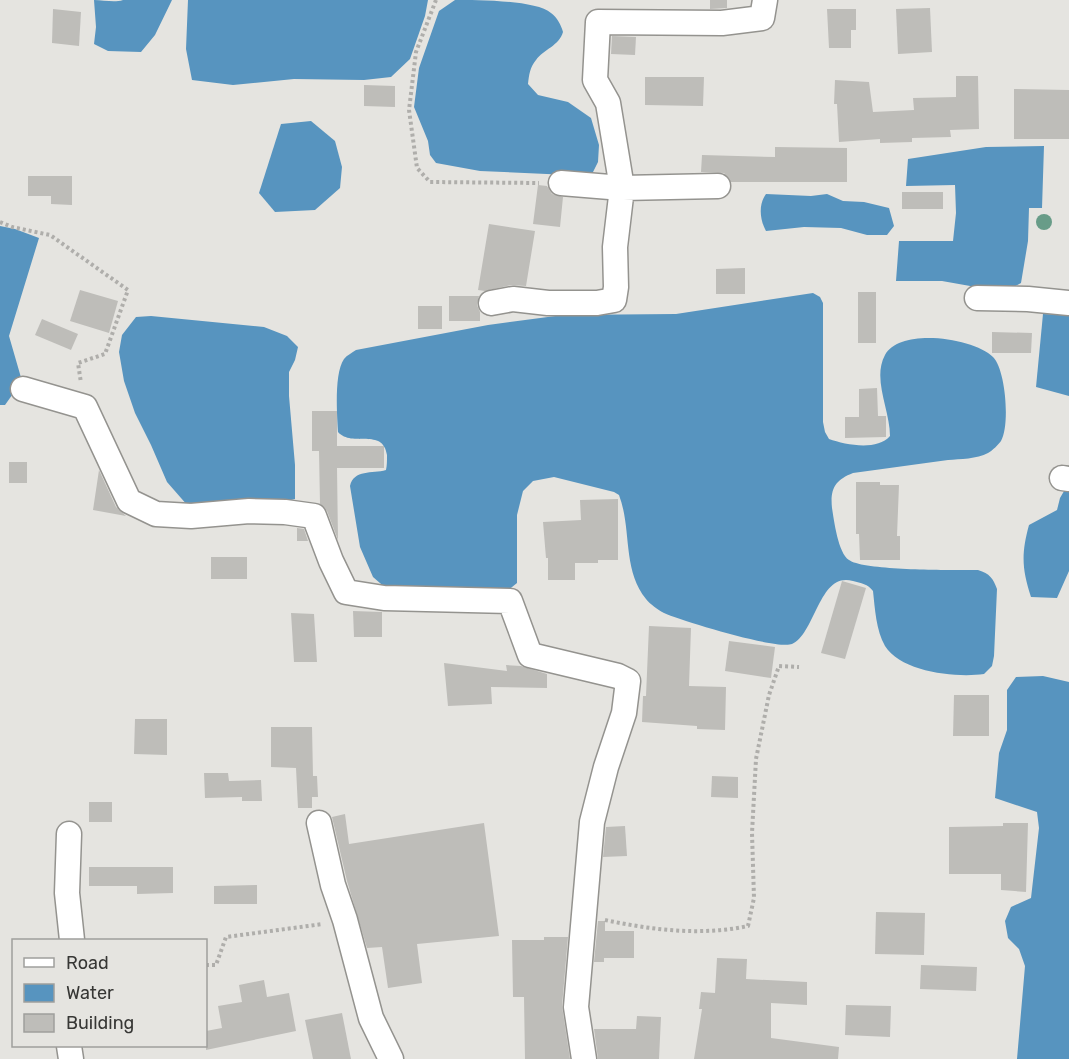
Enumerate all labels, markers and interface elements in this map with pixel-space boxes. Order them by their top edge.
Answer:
legend [12,939,207,1047]
text: Road [66,952,109,974]
text: Water [66,982,114,1004]
text: Building [66,1012,134,1034]

